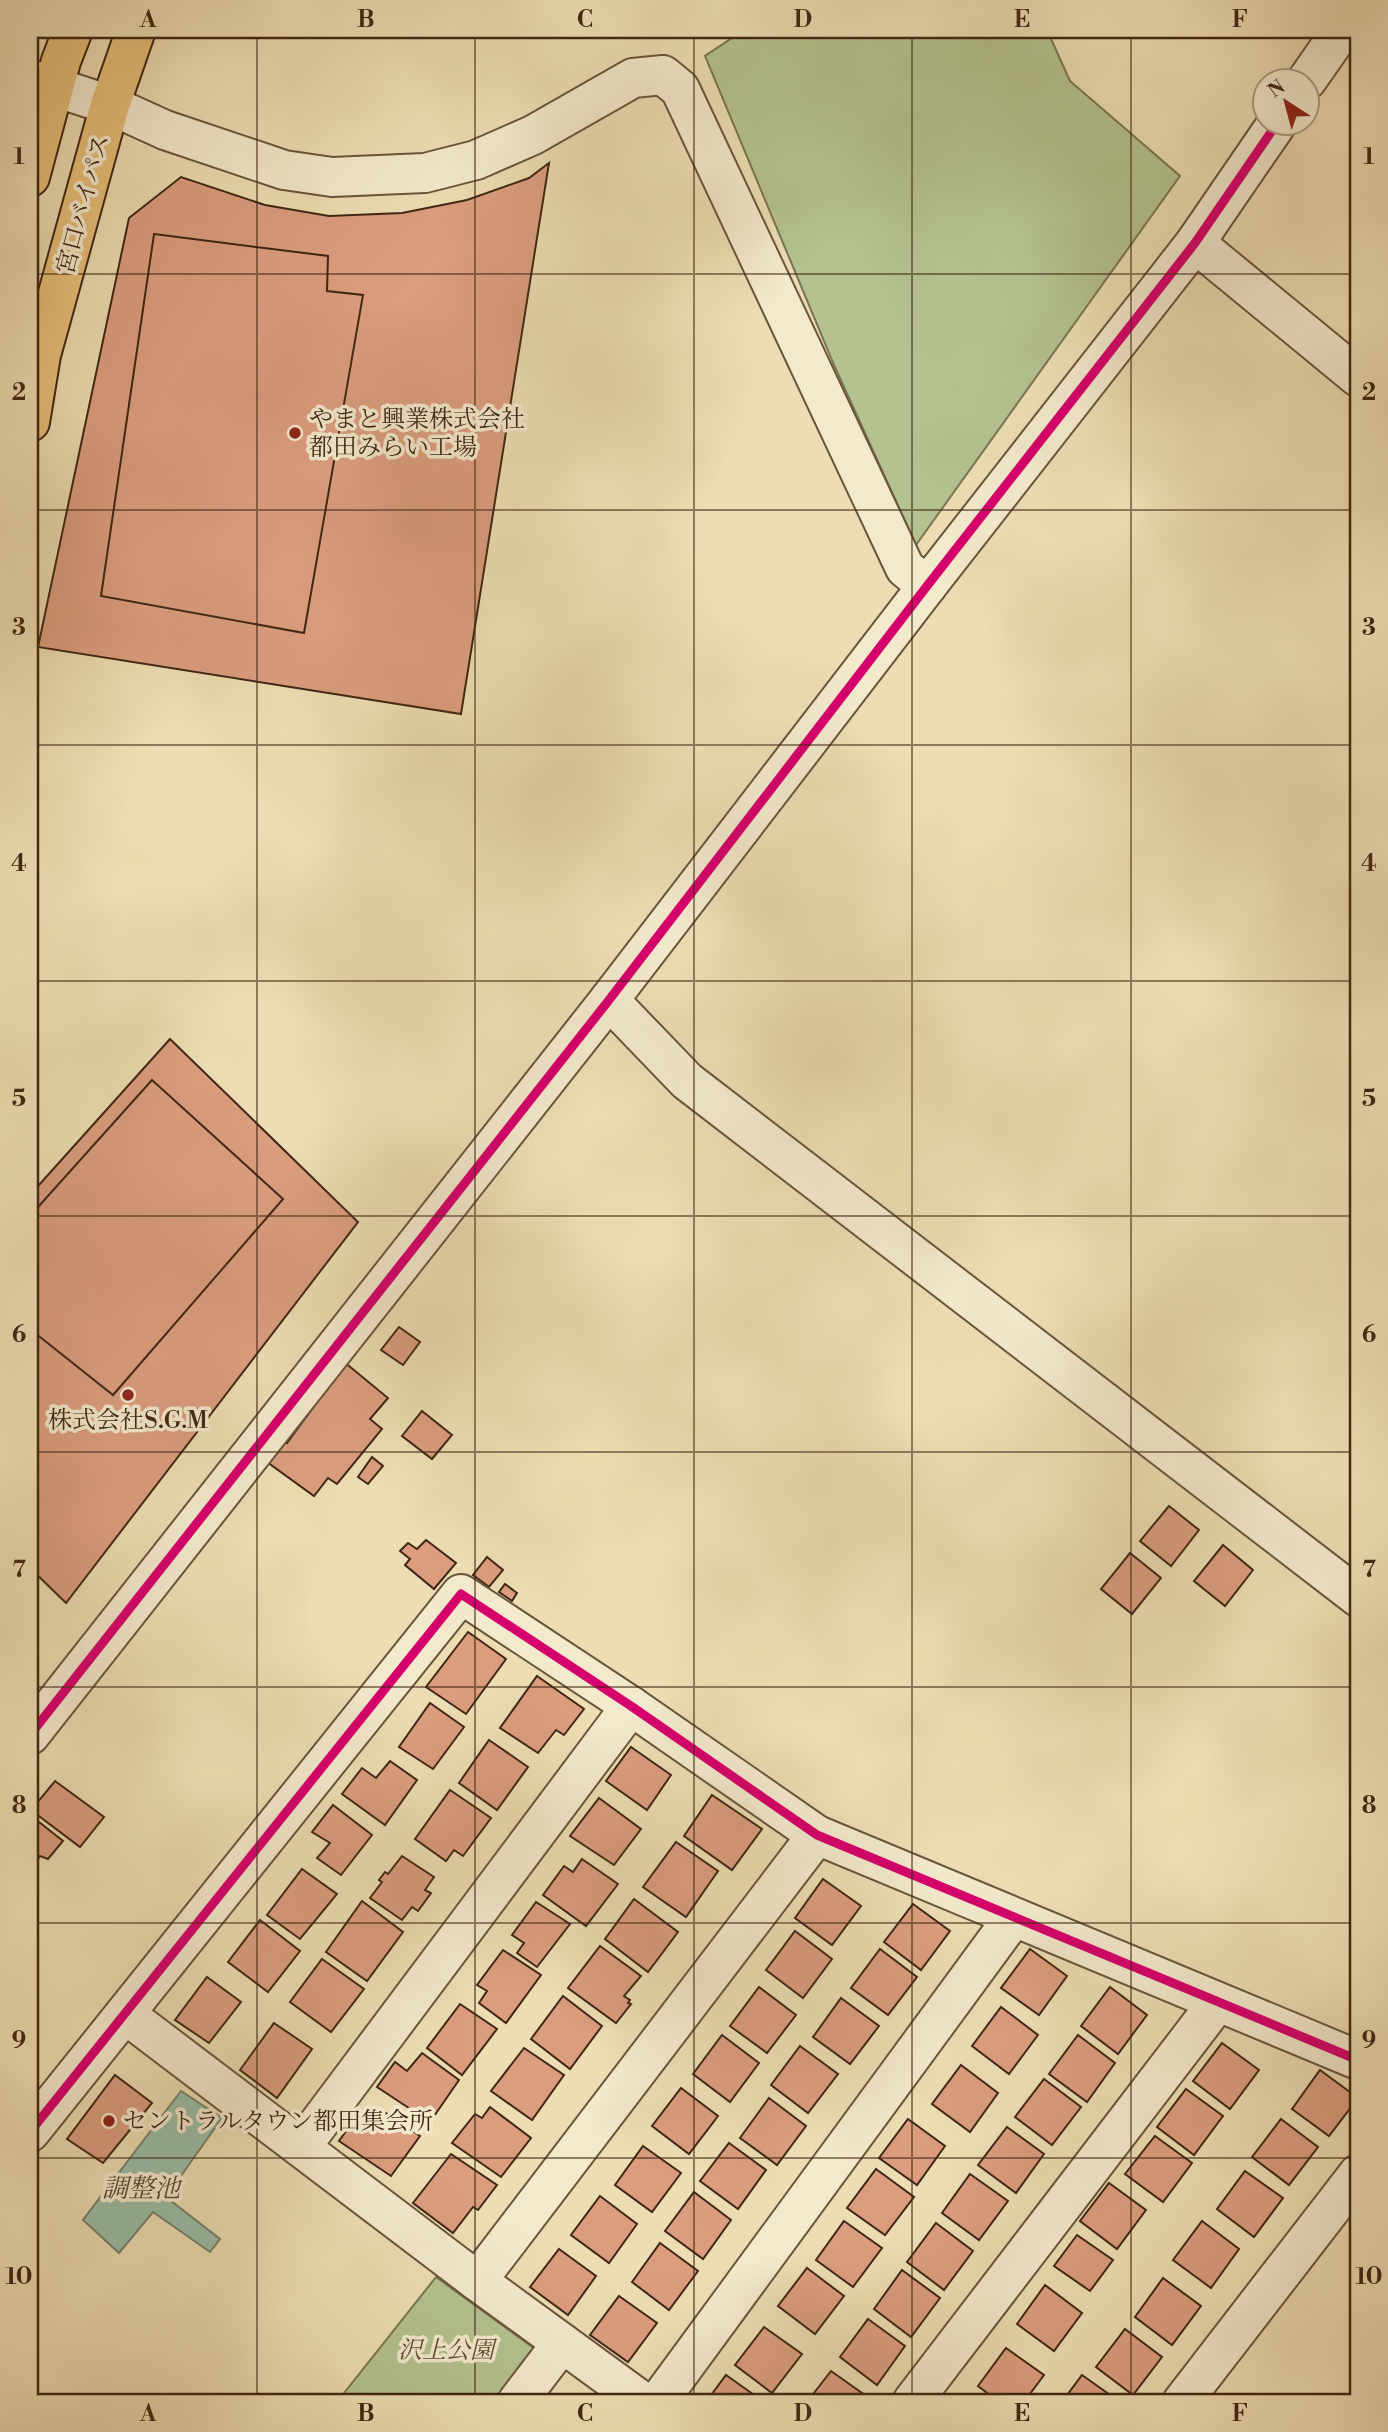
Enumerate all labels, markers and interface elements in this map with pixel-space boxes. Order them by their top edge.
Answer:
text: A [139,6,157,34]
text: B [357,6,375,34]
text: C [577,6,593,34]
text: D [794,6,812,34]
text: E [1014,6,1030,34]
text: F [1232,6,1248,34]
north arrow [1252,66,1322,136]
text: N [1263,75,1290,103]
street label: 宮口バイパス [51,131,117,277]
text: 1 [13,143,25,171]
text: 1 [1363,143,1375,171]
text: 2 [12,379,26,407]
text: 2 [1362,379,1376,407]
place label: やまと興業株式会社 都田みらい工場 [309,405,525,463]
marker: やまと興業株式会社 都田みらい工場 [287,425,303,441]
text: 3 [12,614,26,642]
text: 3 [1362,614,1376,642]
text: 4 [11,850,27,878]
text: 4 [1361,850,1377,878]
text: 5 [12,1085,26,1113]
text: 5 [1362,1085,1376,1113]
text: 6 [12,1321,26,1349]
text: 6 [1362,1321,1376,1349]
marker: 株式会社S.G.M [120,1387,136,1403]
place label: 株式会社S.G.M [48,1406,208,1436]
text: 7 [12,1556,26,1584]
text: 7 [1362,1556,1376,1584]
text: 8 [12,1792,26,1820]
text: 8 [1362,1792,1376,1820]
text: 9 [12,2027,26,2055]
text: 9 [1362,2027,1376,2055]
place label: セントラルタウン都田集会所 [123,2107,433,2137]
marker: セントラルタウン都田集会所 [101,2113,117,2129]
water label: 調整池 [102,2173,183,2205]
text: 10 [5,2263,33,2291]
text: 10 [1355,2263,1383,2291]
park label: 沢上公園 [398,2336,498,2366]
text: A [139,2400,157,2428]
text: B [357,2400,375,2428]
text: C [577,2400,593,2428]
text: D [794,2400,812,2428]
text: E [1014,2400,1030,2428]
text: F [1232,2400,1248,2428]

